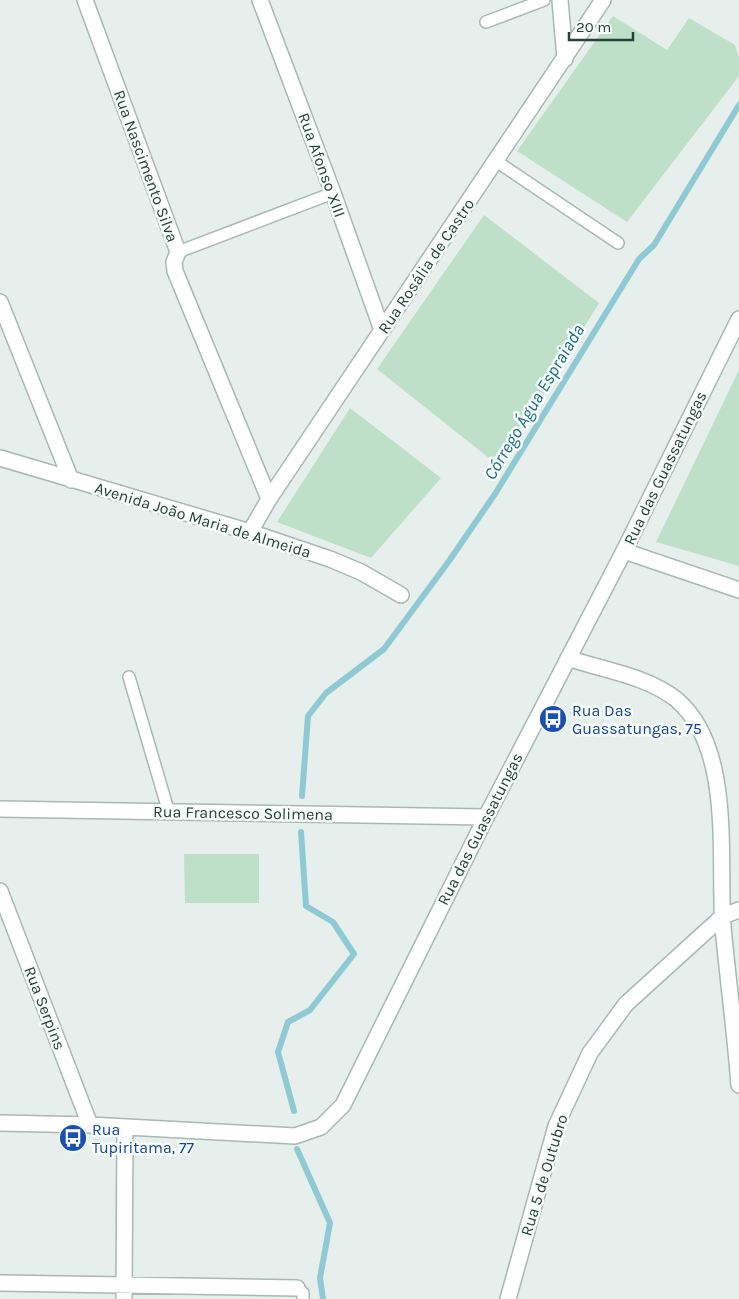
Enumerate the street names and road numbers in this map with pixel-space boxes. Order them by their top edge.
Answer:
street label: Rua Nascimento Silva [110,87,182,245]
street label: Rua Afonso XIII [294,110,350,220]
street label: Rua Rosália de Castro [374,195,478,337]
street label: Rua das Guassatungas [620,388,710,548]
street label: Avenida João Maria de Almeida [93,478,313,562]
street label: Rua das Guassatungas [433,750,527,908]
street label: Rua Francesco Solimena [153,802,333,824]
street label: Rua Serpins [20,964,70,1052]
street label: Rua 5 de Outubro [516,1112,572,1238]

